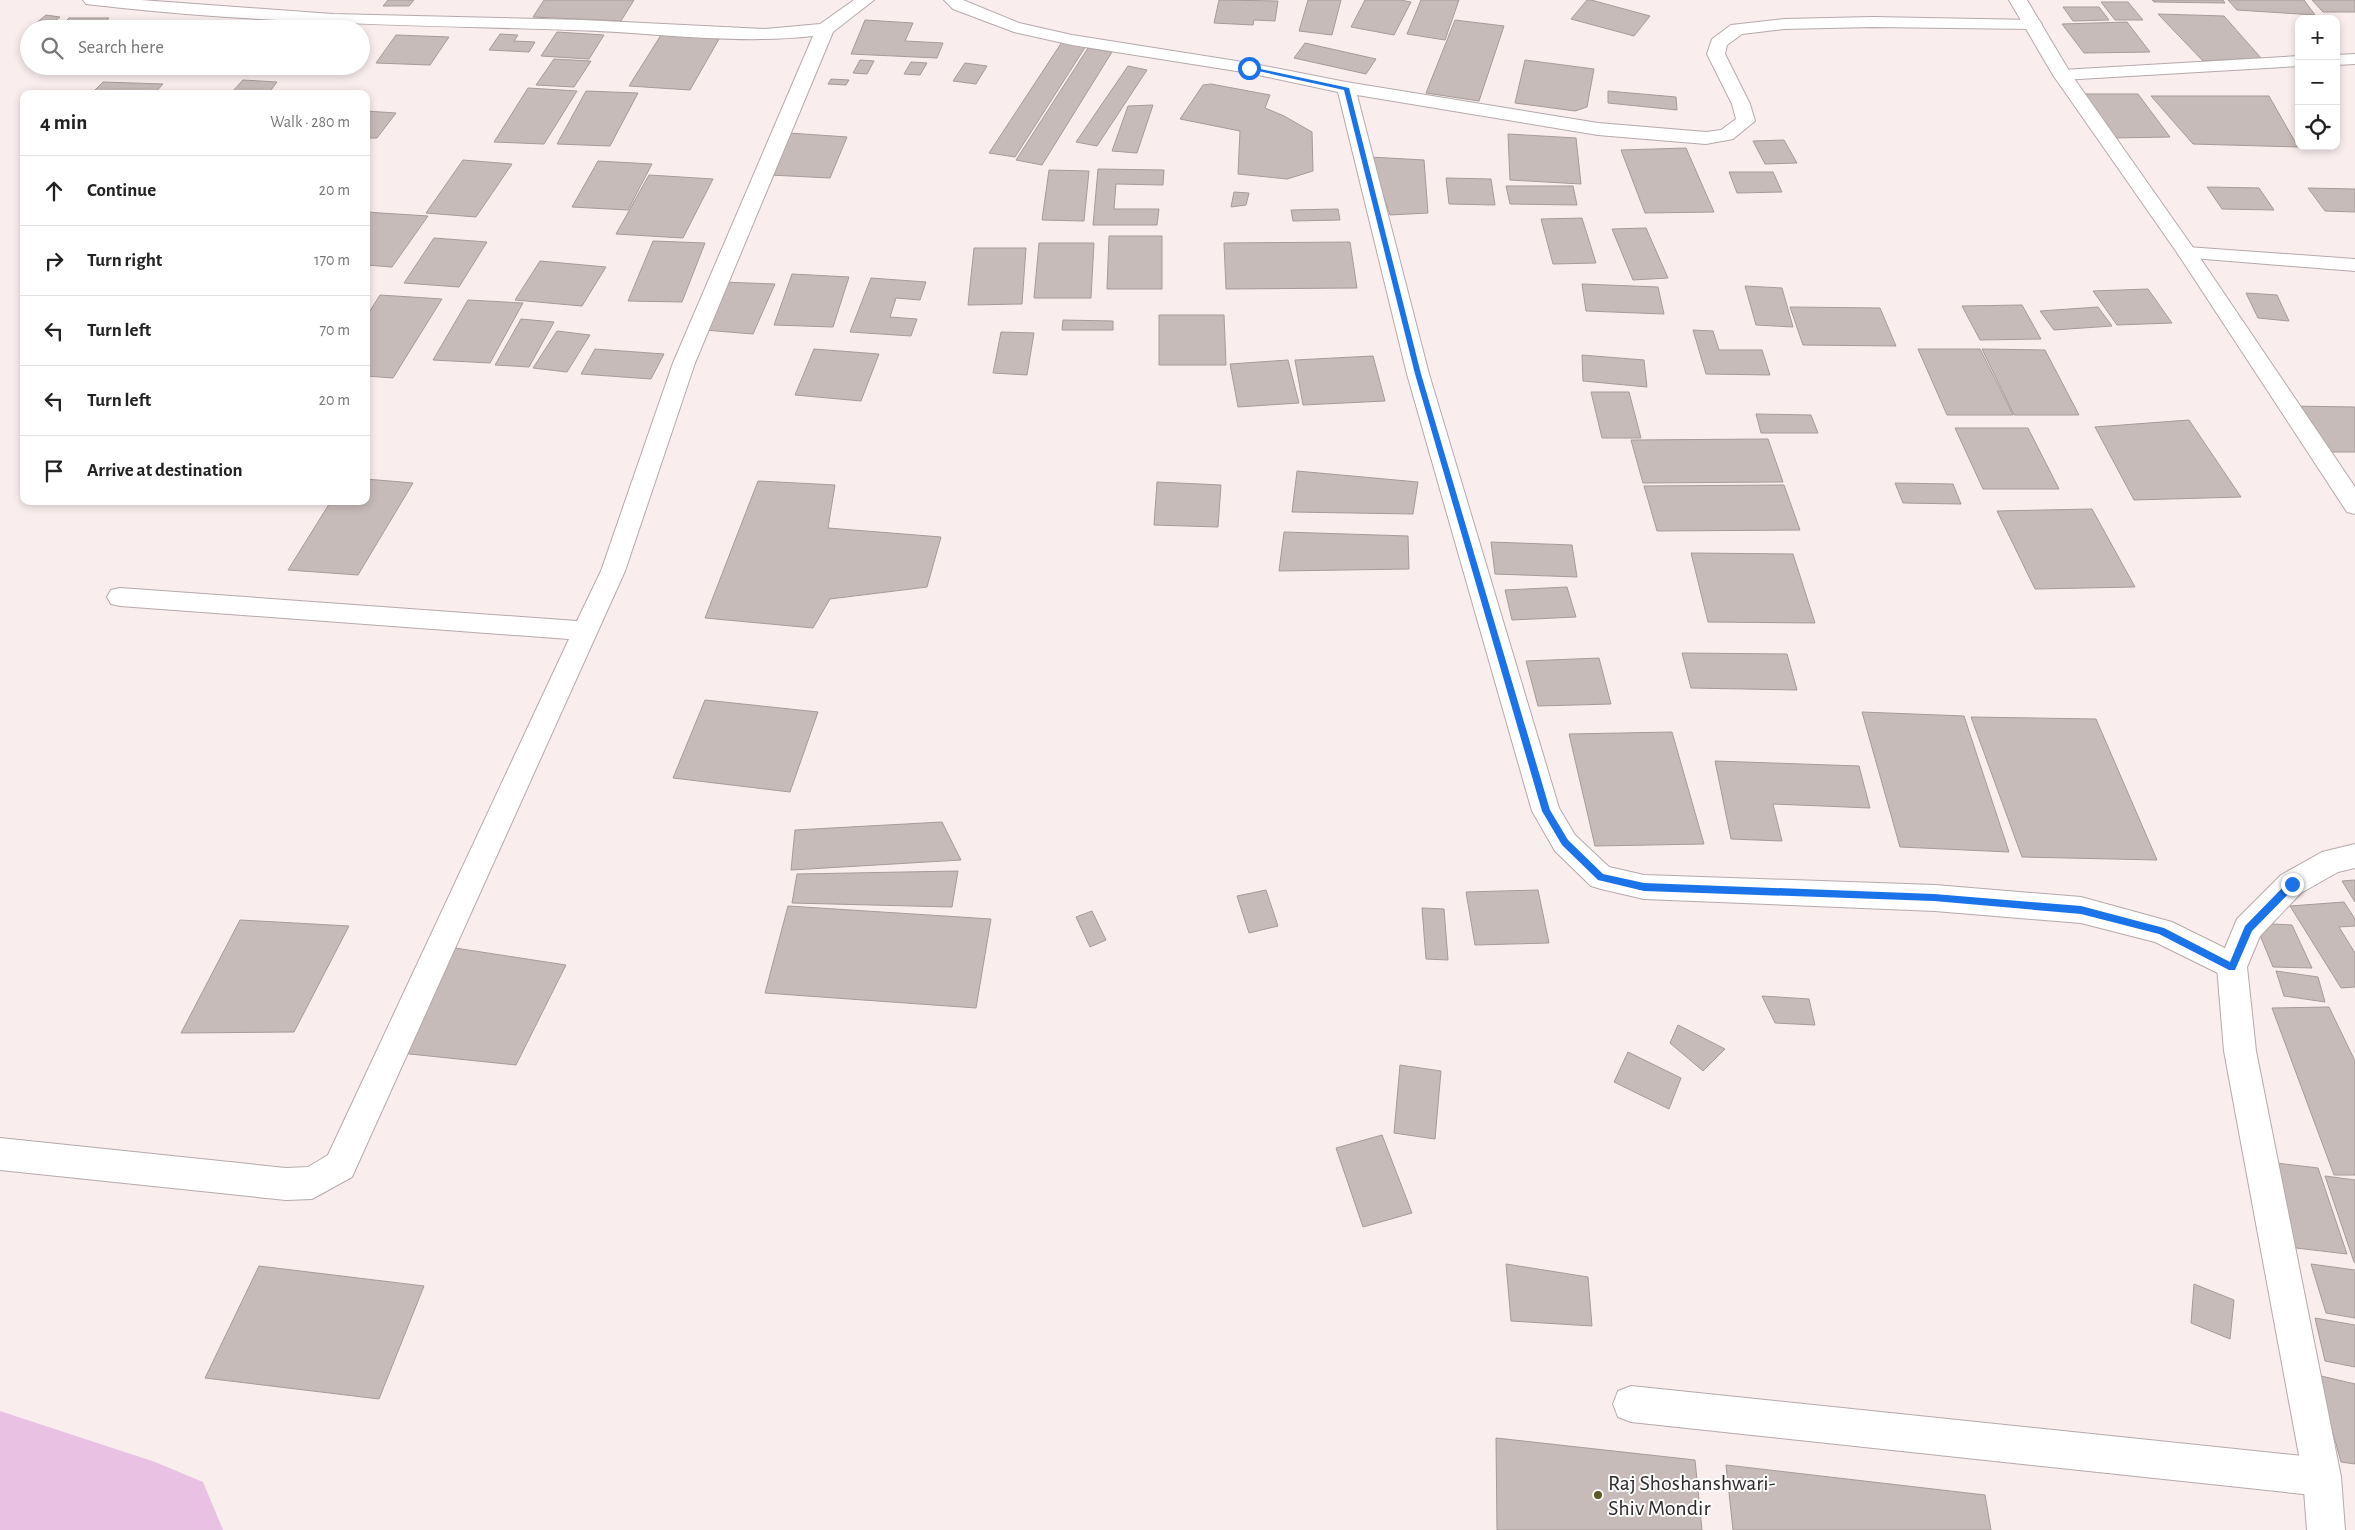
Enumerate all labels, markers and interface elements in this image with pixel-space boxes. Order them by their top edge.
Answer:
map controls [2295,15,2340,150]
button: + [2295,15,2340,60]
search box [20,20,370,75]
icon: search [38,34,66,62]
text: Search here [78,38,164,57]
route start [1238,57,1261,80]
button: − [2295,60,2340,105]
button: locate [2295,105,2340,150]
text: 4 min [40,112,87,133]
text: Walk · 280 m [270,114,350,130]
icon: ahead [40,177,68,205]
text: Continue [87,181,156,200]
text: 20 m [319,182,350,198]
icon: right [40,247,68,275]
text: Turn right [87,251,162,270]
text: 170 m [314,252,350,268]
icon: left [40,317,68,345]
text: Turn left [87,321,151,340]
text: 70 m [319,322,350,338]
icon: left [40,387,68,415]
text: Turn left [87,391,151,410]
text: 20 m [319,392,350,408]
icon: arrive [40,457,68,485]
text: Arrive at destination [87,461,243,480]
route end [2281,873,2304,896]
place label: Raj Shoshanshwari- Shiv Mondir [1608,1472,1776,1519]
marker: Raj Shoshanshwari- Shiv Mondir [1592,1489,1604,1501]

